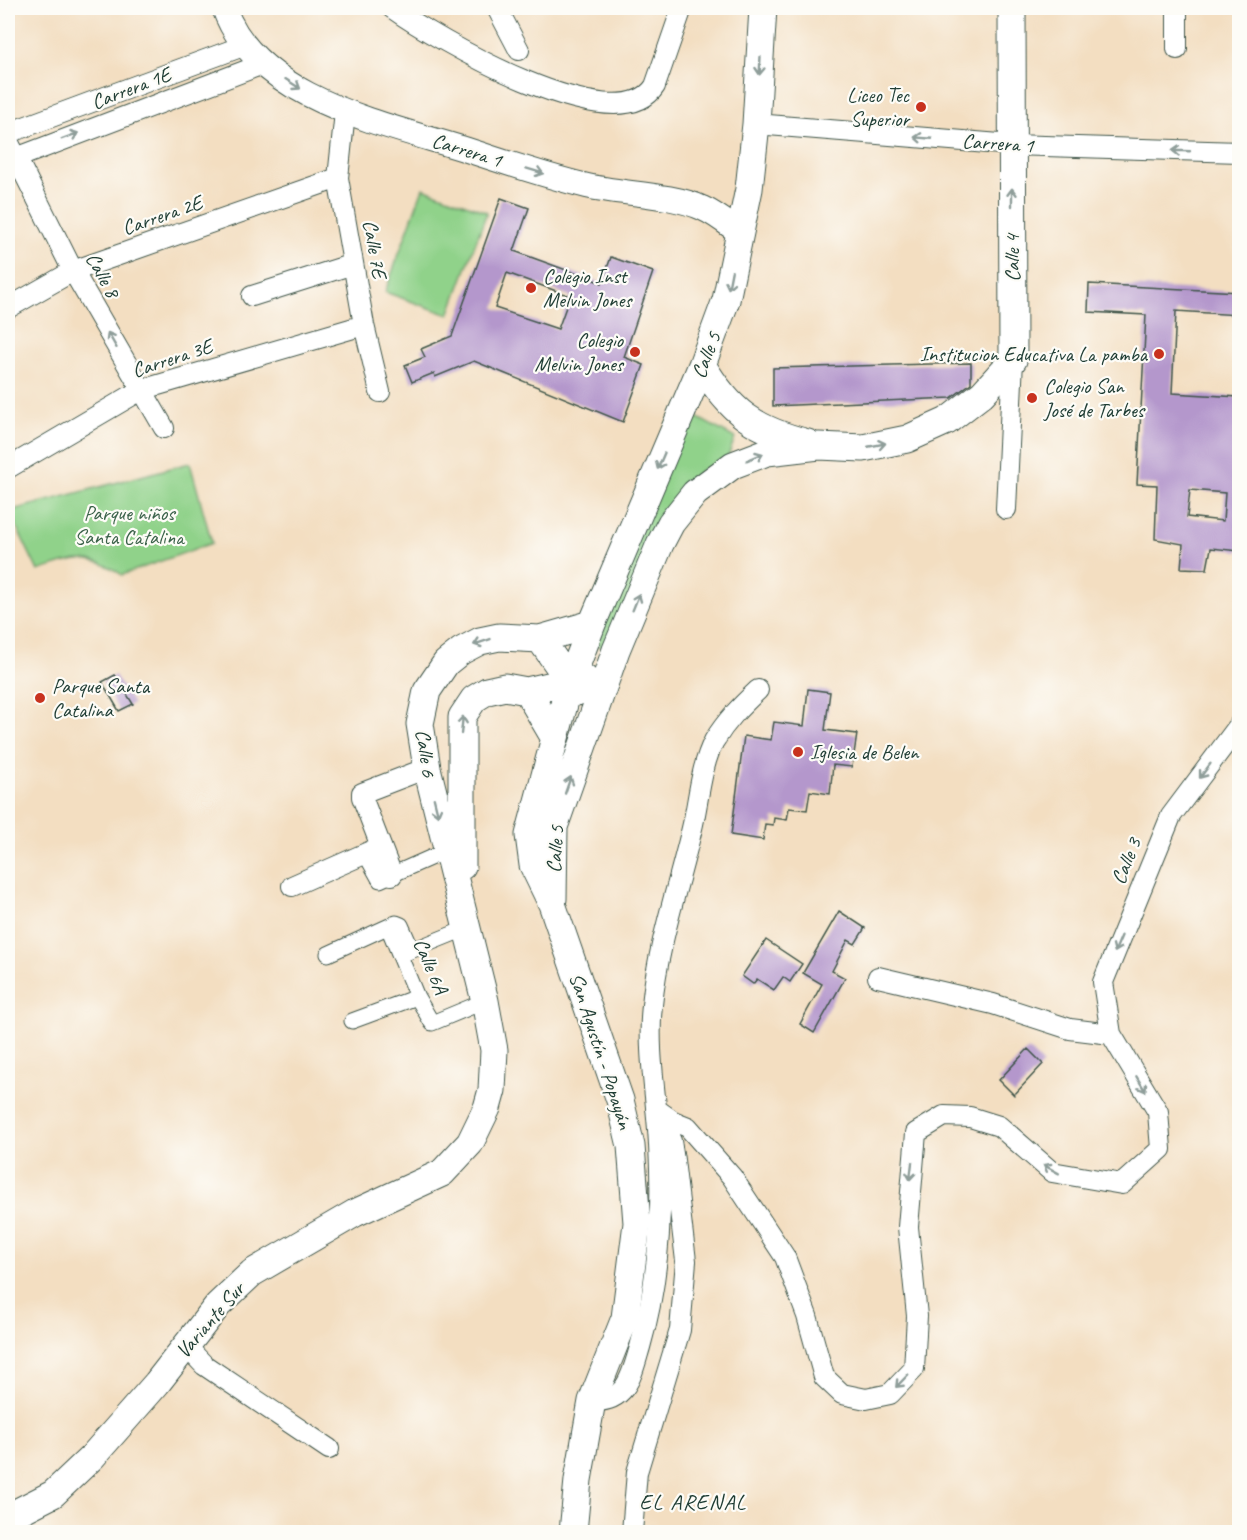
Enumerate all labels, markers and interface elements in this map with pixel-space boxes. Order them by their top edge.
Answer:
one-way arrow [754,55,765,75]
street label: Carrera 1E [88,60,177,115]
one-way arrow [284,78,301,90]
place label: Liceo Tec Superior [847,82,911,132]
marker: Liceo Tec Superior [914,100,928,114]
street label: Carrera 1 [429,127,507,173]
street label: Carrera 1 [961,128,1036,159]
one-way arrow [60,130,79,141]
one-way arrow [914,132,934,143]
one-way arrow [1172,145,1192,156]
one-way arrow [525,166,544,177]
one-way arrow [1006,187,1018,207]
street label: Carrera 2E [119,188,208,241]
street label: Calle 7E [357,218,393,283]
street label: Calle 4 [999,232,1025,282]
street label: Calle 8 [80,248,127,304]
place label: Colegio Inst Melvin Jones [543,263,633,313]
one-way arrow [724,269,735,289]
marker: Colegio Inst Melvin Jones [524,281,538,295]
place label: Colegio Melvin Jones [535,327,625,377]
street label: Calle 5 [685,327,727,382]
one-way arrow [106,332,118,349]
street label: Carrera 3E [129,332,218,383]
place label: Institucion Educativa La pamba [920,341,1149,367]
marker: Colegio Melvin Jones [628,345,642,359]
marker: Institucion Educativa La pamba [1152,347,1166,361]
place label: Colegio San José de Tarbes [1043,373,1146,423]
marker: Colegio San José de Tarbes [1025,391,1039,405]
one-way arrow [867,439,887,450]
one-way arrow [745,451,763,462]
one-way arrow [655,452,666,470]
park label: Parque niños Santa Catalina [74,500,186,550]
one-way arrow [631,593,642,612]
one-way arrow [473,637,492,648]
place label: Parque Santa Catalina [52,673,151,723]
marker: Parque Santa Catalina [33,691,47,705]
one-way arrow [457,716,468,736]
street label: Calle 6 [410,728,442,779]
place label: Iglesia de Belen [810,739,920,765]
marker: Iglesia de Belen [791,745,805,759]
one-way arrow [1198,762,1211,778]
one-way arrow [564,776,575,795]
one-way arrow [430,798,442,817]
street label: Calle 5 [540,823,570,874]
street label: Calle 3 [1105,833,1148,888]
street label: Calle 6A [408,934,455,999]
one-way arrow [1112,935,1123,953]
street label: San Agustín - Popayán [564,970,639,1133]
one-way arrow [1136,1075,1148,1092]
one-way arrow [906,1160,917,1180]
one-way arrow [1042,1162,1060,1174]
street label: Variante Sur [170,1275,252,1363]
one-way arrow [895,1374,910,1389]
district label: EL ARENAL [639,1488,747,1516]

